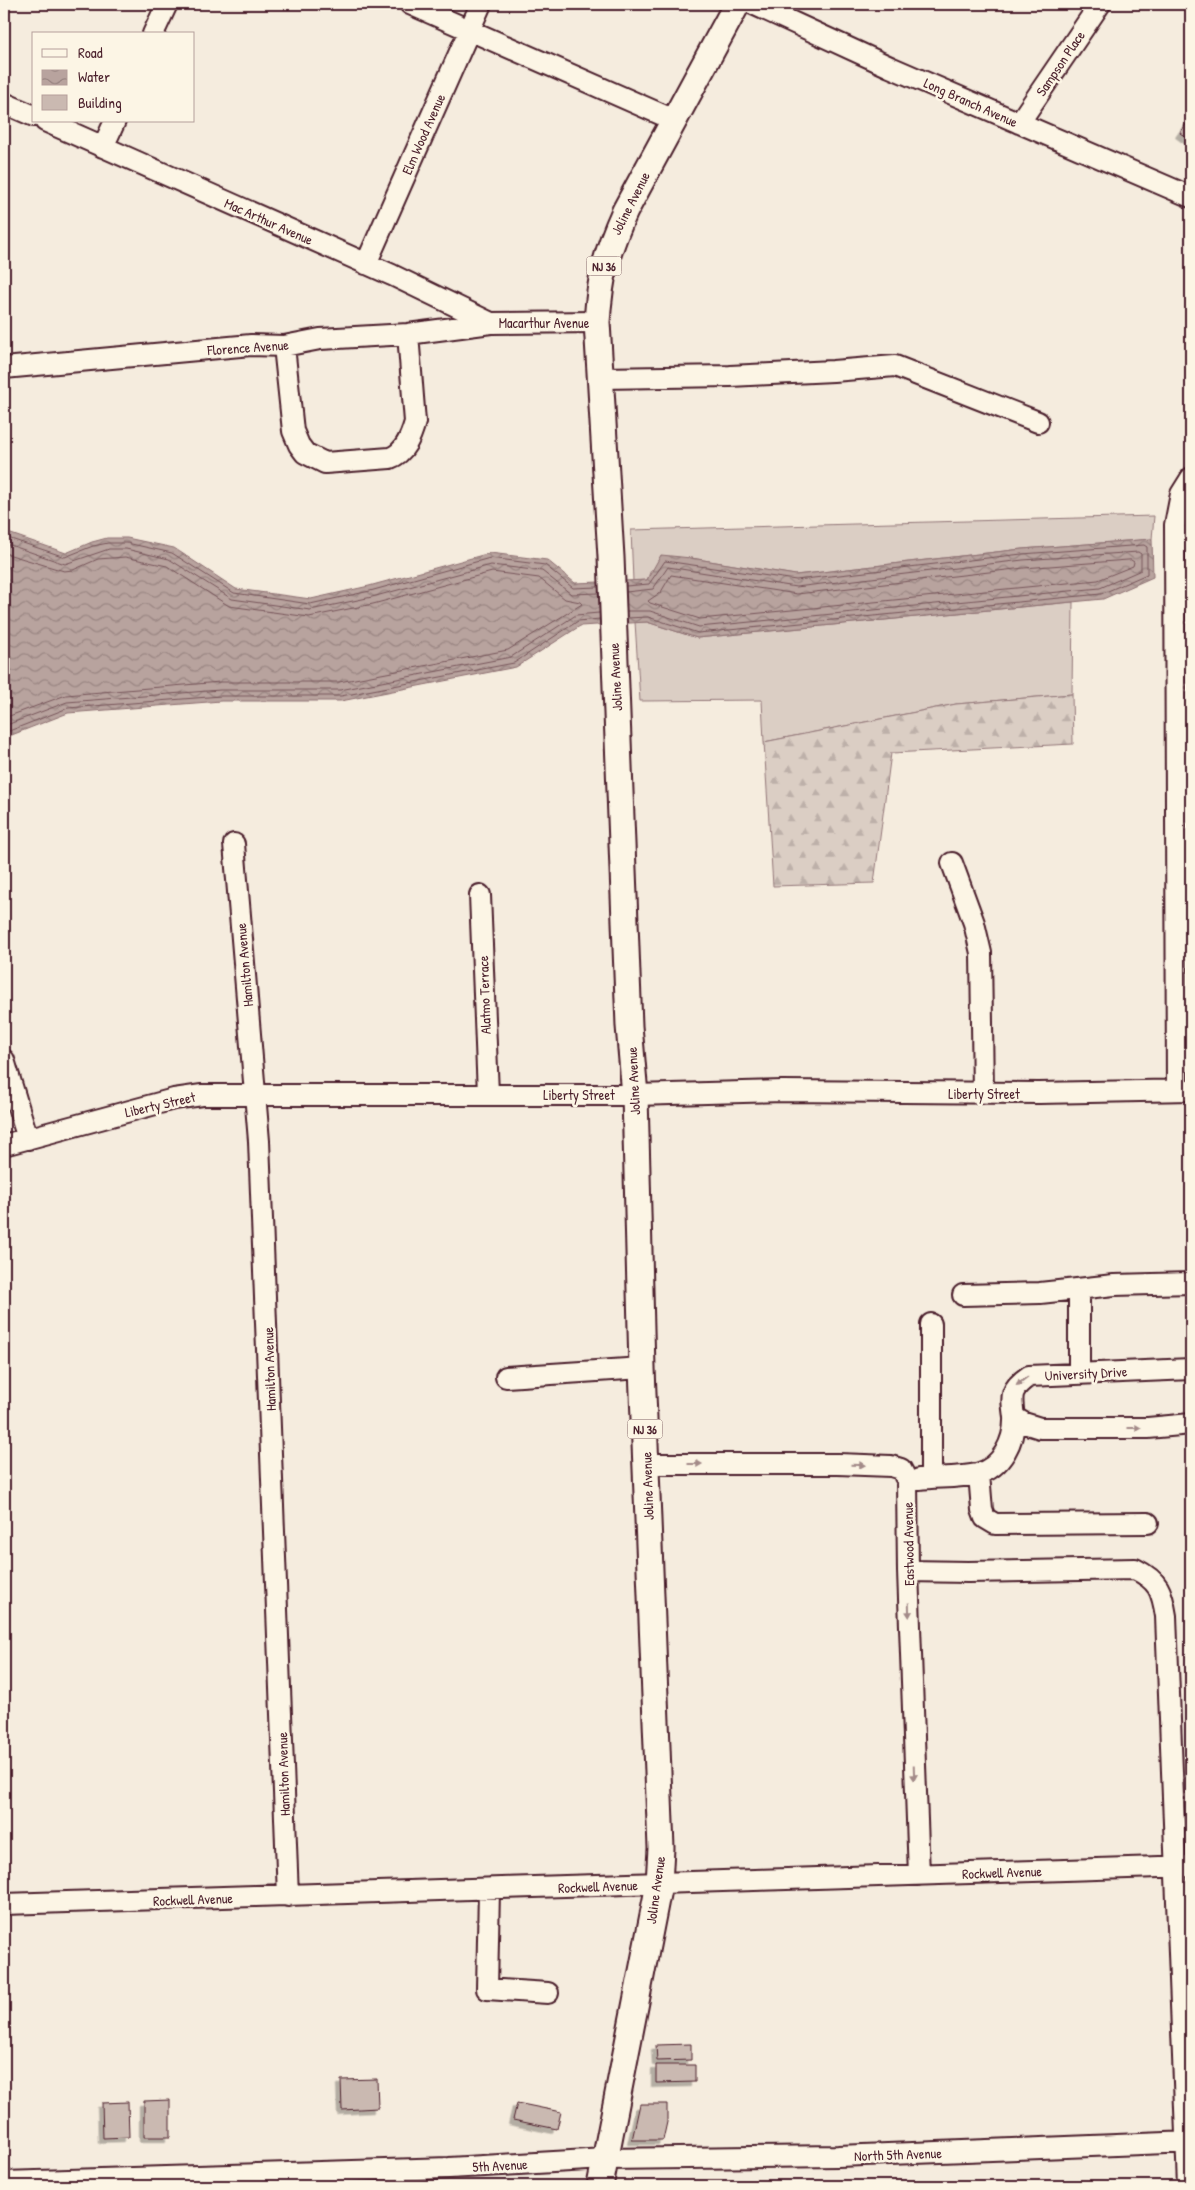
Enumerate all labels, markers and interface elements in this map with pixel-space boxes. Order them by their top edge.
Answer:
street label: Sampson Place [1031,26,1090,100]
legend [32,32,195,122]
text: Road [78,42,103,63]
text: Water [78,66,110,87]
street label: Long Branch Avenue [921,73,1021,132]
street label: Elm Wood Avenue [397,90,449,177]
text: Building [78,92,122,113]
street label: Joline Avenue [606,168,654,238]
street label: Mac Arthur Avenue [222,193,317,249]
road number: NJ 36 [586,256,622,276]
street label: Macarthur Avenue [499,313,590,332]
street label: Florence Avenue [206,335,290,359]
street label: Joline Avenue [604,642,626,712]
street label: Hamilton Avenue [231,922,257,1008]
street label: Alatmo Terrace [473,955,495,1035]
street label: Joline Avenue [622,1046,644,1116]
street label: Liberty Street [948,1084,1020,1104]
street label: Liberty Street [543,1085,615,1105]
street label: Liberty Street [123,1087,197,1122]
street label: Hamilton Avenue [258,1326,280,1411]
street label: University Drive [1044,1361,1128,1386]
one-way arrow [1016,1376,1029,1387]
road number: NJ 36 [628,1420,662,1438]
one-way arrow [1126,1424,1142,1432]
street label: Joline Avenue [636,1451,658,1520]
one-way arrow [688,1460,704,1468]
one-way arrow [850,1461,866,1469]
street label: Eastwood Avenue [898,1502,918,1586]
one-way arrow [905,1603,913,1619]
street label: Hamilton Avenue [272,1731,294,1816]
one-way arrow [910,1765,918,1781]
street label: Joline Avenue [641,1854,669,1925]
street label: Rockwell Avenue [962,1861,1043,1883]
street label: Rockwell Avenue [558,1875,639,1897]
street label: Rockwell Avenue [153,1888,234,1910]
street label: North 5th Avenue [854,2143,943,2165]
street label: 5th Avenue [472,2154,529,2176]

